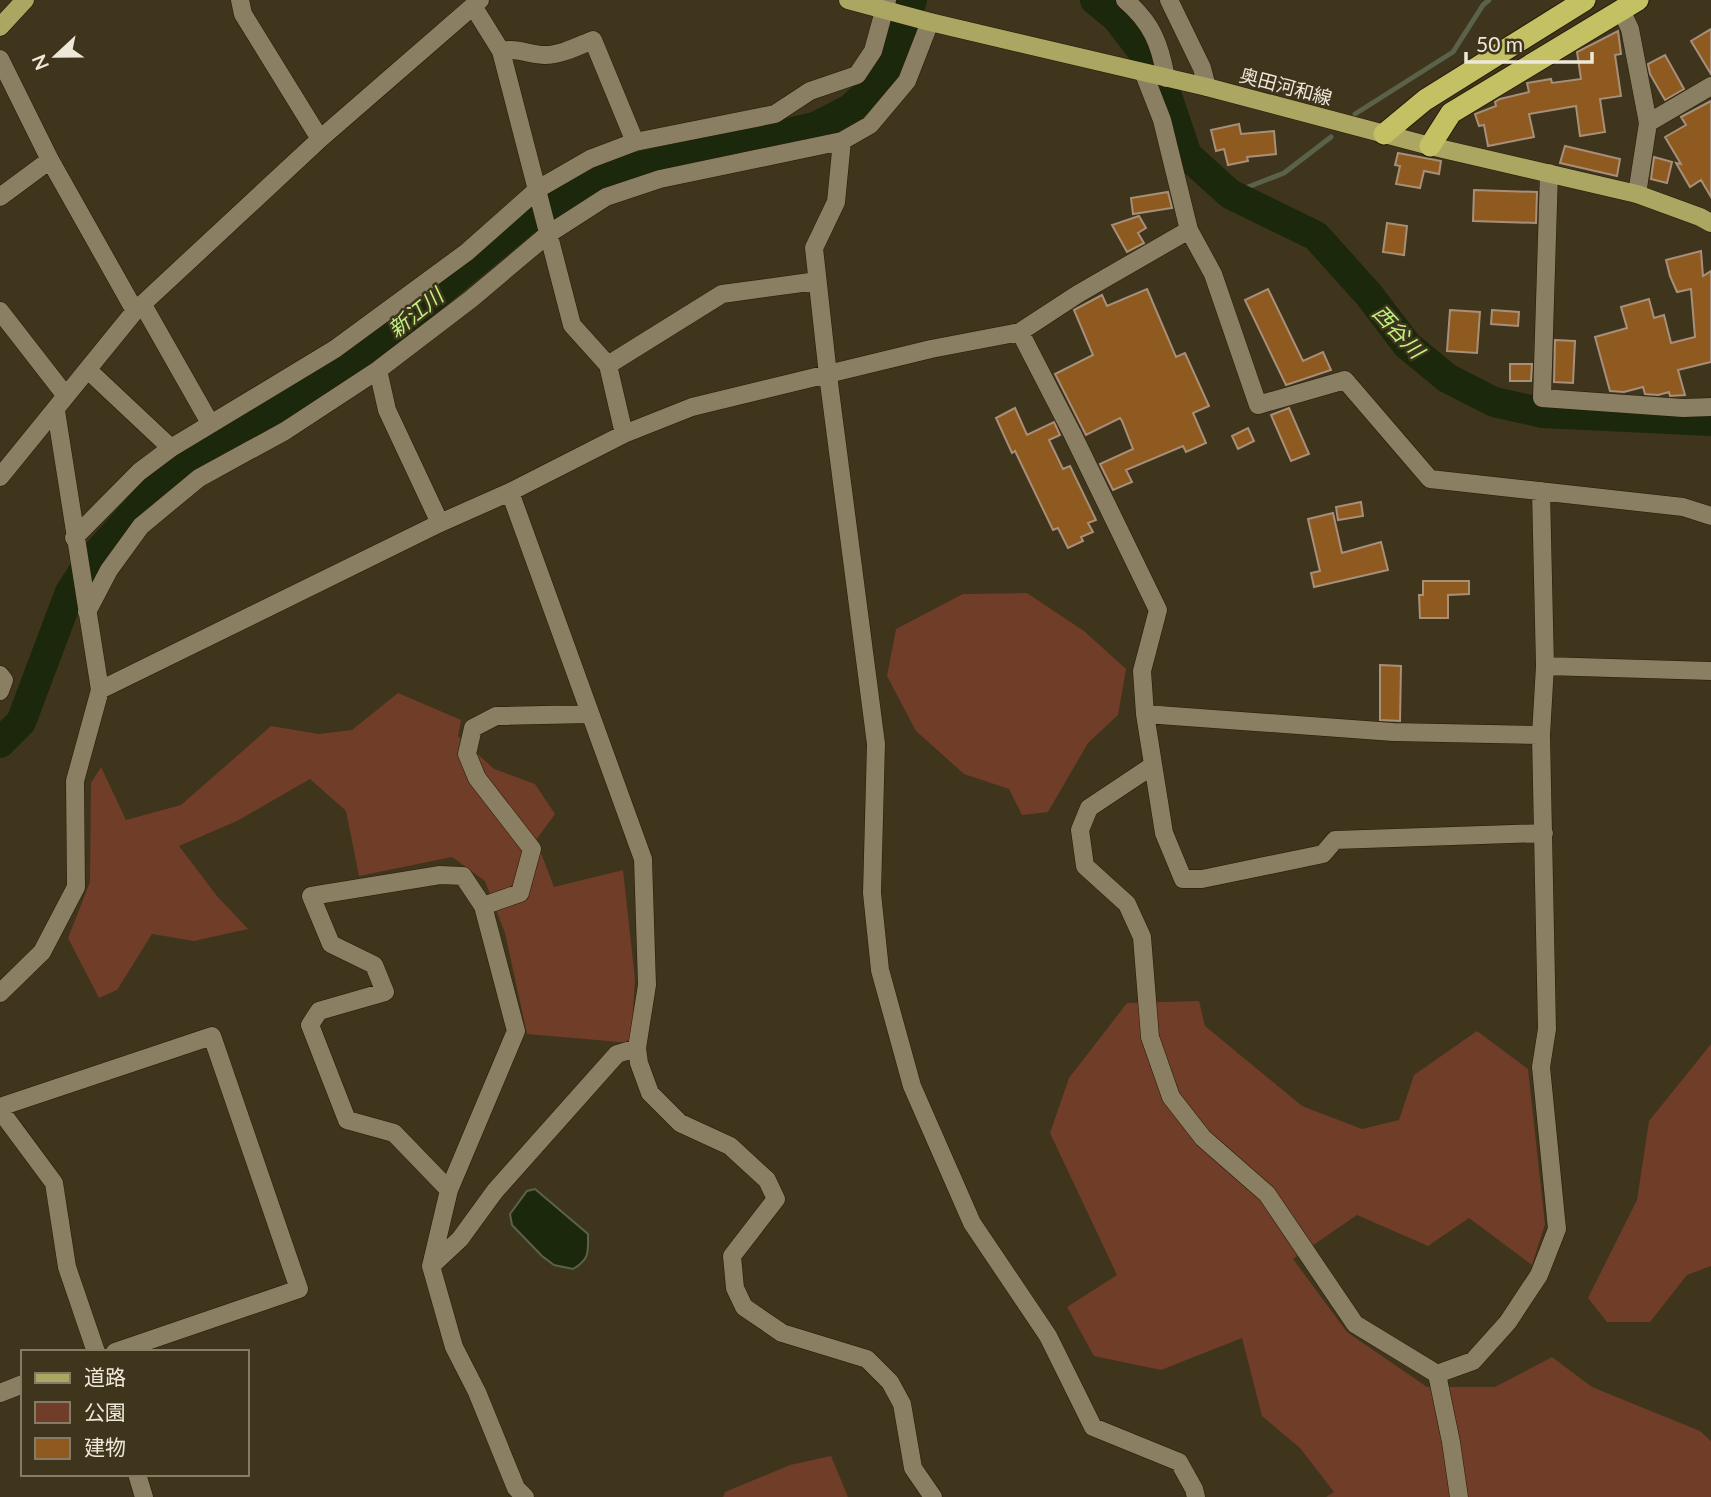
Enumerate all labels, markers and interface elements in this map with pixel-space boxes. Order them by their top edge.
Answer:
north arrow [21,21,91,91]
scale bar [1466,21,1592,65]
text: 50 m [1476,31,1523,56]
text: N [26,51,53,74]
street label: 奥田河和線 [1237,63,1335,109]
water label: 新江川 [383,281,449,342]
water label: 西谷川 [1368,299,1431,364]
legend [21,1350,248,1476]
text: 道路 [84,1364,126,1389]
text: 公園 [84,1399,126,1424]
text: 建物 [84,1434,126,1459]

